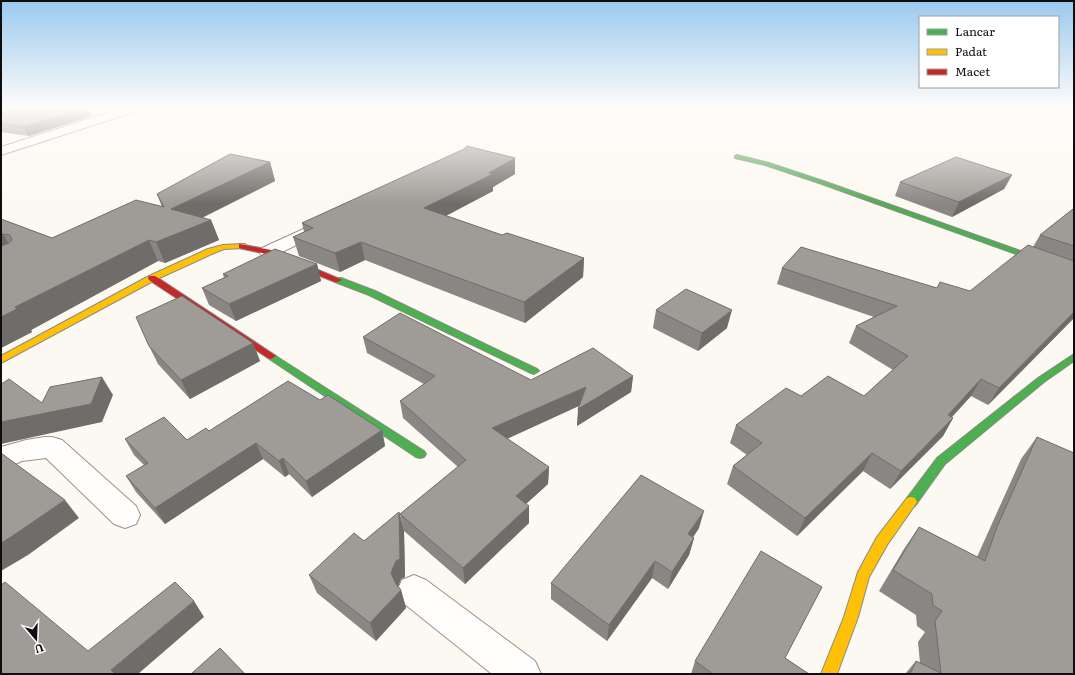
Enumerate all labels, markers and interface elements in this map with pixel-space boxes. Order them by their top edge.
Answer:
legend [919,16,1059,88]
text: Lancar [955,22,995,40]
text: Padat [955,42,987,60]
text: Macet [955,62,990,80]
north arrow [16,619,56,659]
text: U [33,640,46,658]

